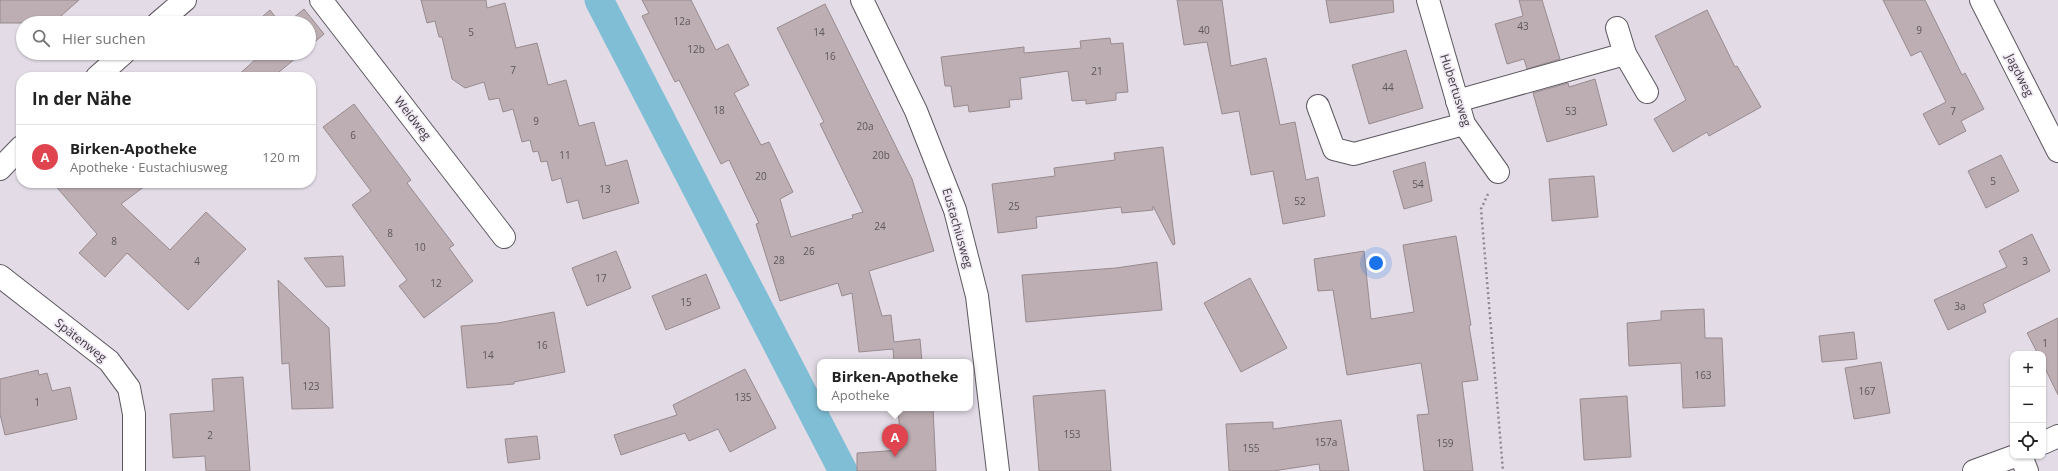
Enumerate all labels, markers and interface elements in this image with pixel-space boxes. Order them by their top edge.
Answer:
house number: 12a [674,14,691,28]
search box [16,16,316,60]
house number: 43 [1517,19,1529,33]
house number: 40 [1198,23,1210,37]
house number: 9 [1916,23,1922,37]
house number: 5 [468,25,474,39]
house number: 14 [813,25,825,39]
icon: search [30,27,52,49]
text: Hier suchen [62,28,146,48]
house number: 12b [687,42,705,56]
house number: 16 [824,49,836,63]
street label: Jagdweg [2001,50,2038,100]
street label: Hubertusweg [1436,52,1476,129]
house number: 7 [510,63,516,77]
house number: 21 [1091,64,1103,78]
house number: 44 [1382,80,1394,94]
text: In der Nähe [32,87,131,110]
street label: Weidweg [391,93,436,144]
house number: 18 [713,103,725,117]
house number: 53 [1565,104,1577,118]
house number: 7 [1950,104,1956,118]
house number: 9 [533,114,539,128]
house number: 20a [857,119,874,133]
house number: 6 [350,128,356,142]
text: Birken-Apotheke [70,138,197,158]
text: A [41,148,49,166]
text: 120 m [262,148,300,166]
house number: 11 [559,148,571,162]
house number: 20b [872,148,890,162]
text: Apotheke · Eustachiusweg [70,158,228,176]
house number: 20 [755,169,767,183]
house number: 5 [1990,174,1996,188]
house number: 54 [1412,177,1424,191]
house number: 13 [599,182,611,196]
street label: Eustachiusweg [938,186,978,270]
house number: 52 [1294,194,1306,208]
house number: 25 [1008,199,1020,213]
house number: 24 [874,219,886,233]
house number: 8 [387,226,393,240]
house number: 8 [111,234,117,248]
house number: 10 [414,240,426,254]
house number: 26 [803,244,815,258]
house number: 28 [773,253,785,267]
your location [1366,253,1386,273]
house number: 4 [194,254,200,268]
house number: 3 [2022,254,2028,268]
house number: 17 [595,271,607,285]
house number: 12 [430,276,442,290]
house number: 15 [680,295,692,309]
house number: 3a [1954,299,1966,313]
street label: Spätenweg [52,314,111,366]
house number: 1 [2042,336,2048,350]
house number: 16 [536,338,548,352]
house number: 14 [482,348,494,362]
map controls [2010,351,2046,459]
button: + [2010,351,2046,387]
popup [817,359,973,411]
text: Birken-Apotheke [832,366,958,386]
house number: 163 [1694,368,1712,382]
house number: 123 [302,379,320,393]
house number: 167 [1858,384,1876,398]
text: Apotheke [832,386,890,404]
button: − [2010,387,2046,423]
house number: 135 [734,390,752,404]
house number: 1 [34,395,40,409]
button: locate [2010,423,2046,459]
pin: A [882,424,908,457]
house number: 153 [1063,427,1081,441]
house number: 2 [207,428,213,442]
house number: 157a [1315,435,1337,449]
house number: 159 [1436,436,1454,450]
house number: 155 [1242,441,1260,455]

